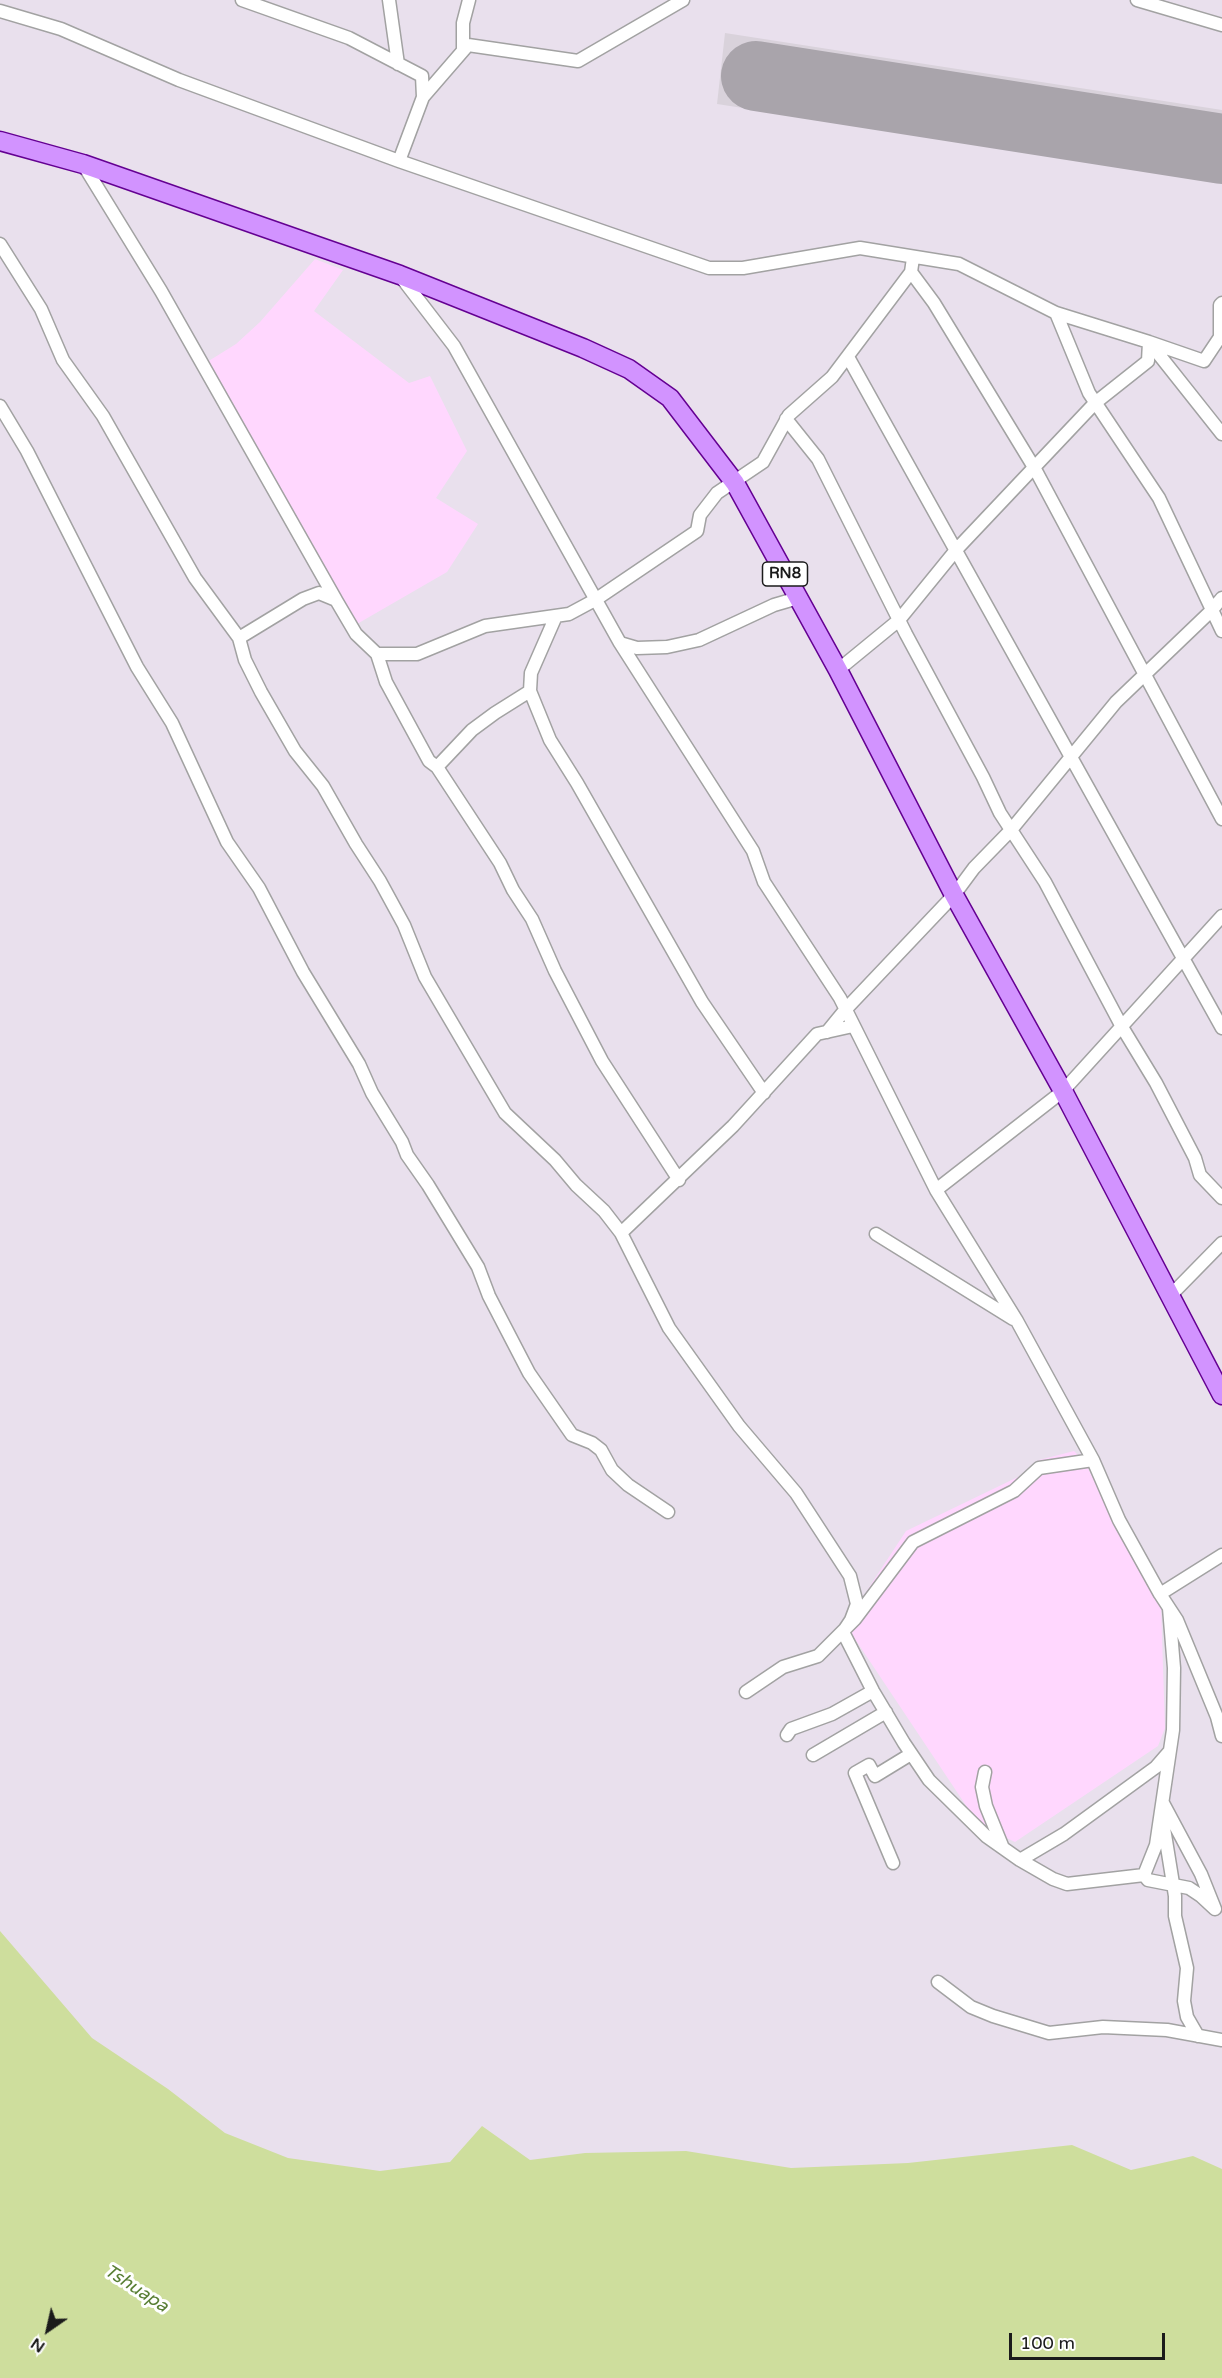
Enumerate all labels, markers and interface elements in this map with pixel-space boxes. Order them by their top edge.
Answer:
road number: RN8 [762,562,808,586]
water label: Tshuapa [100,2260,172,2318]
north arrow [18,2300,78,2360]
scale bar [1012,2321,1168,2359]
text: 100 m [1020,2332,1075,2354]
text: N [27,2333,49,2357]

